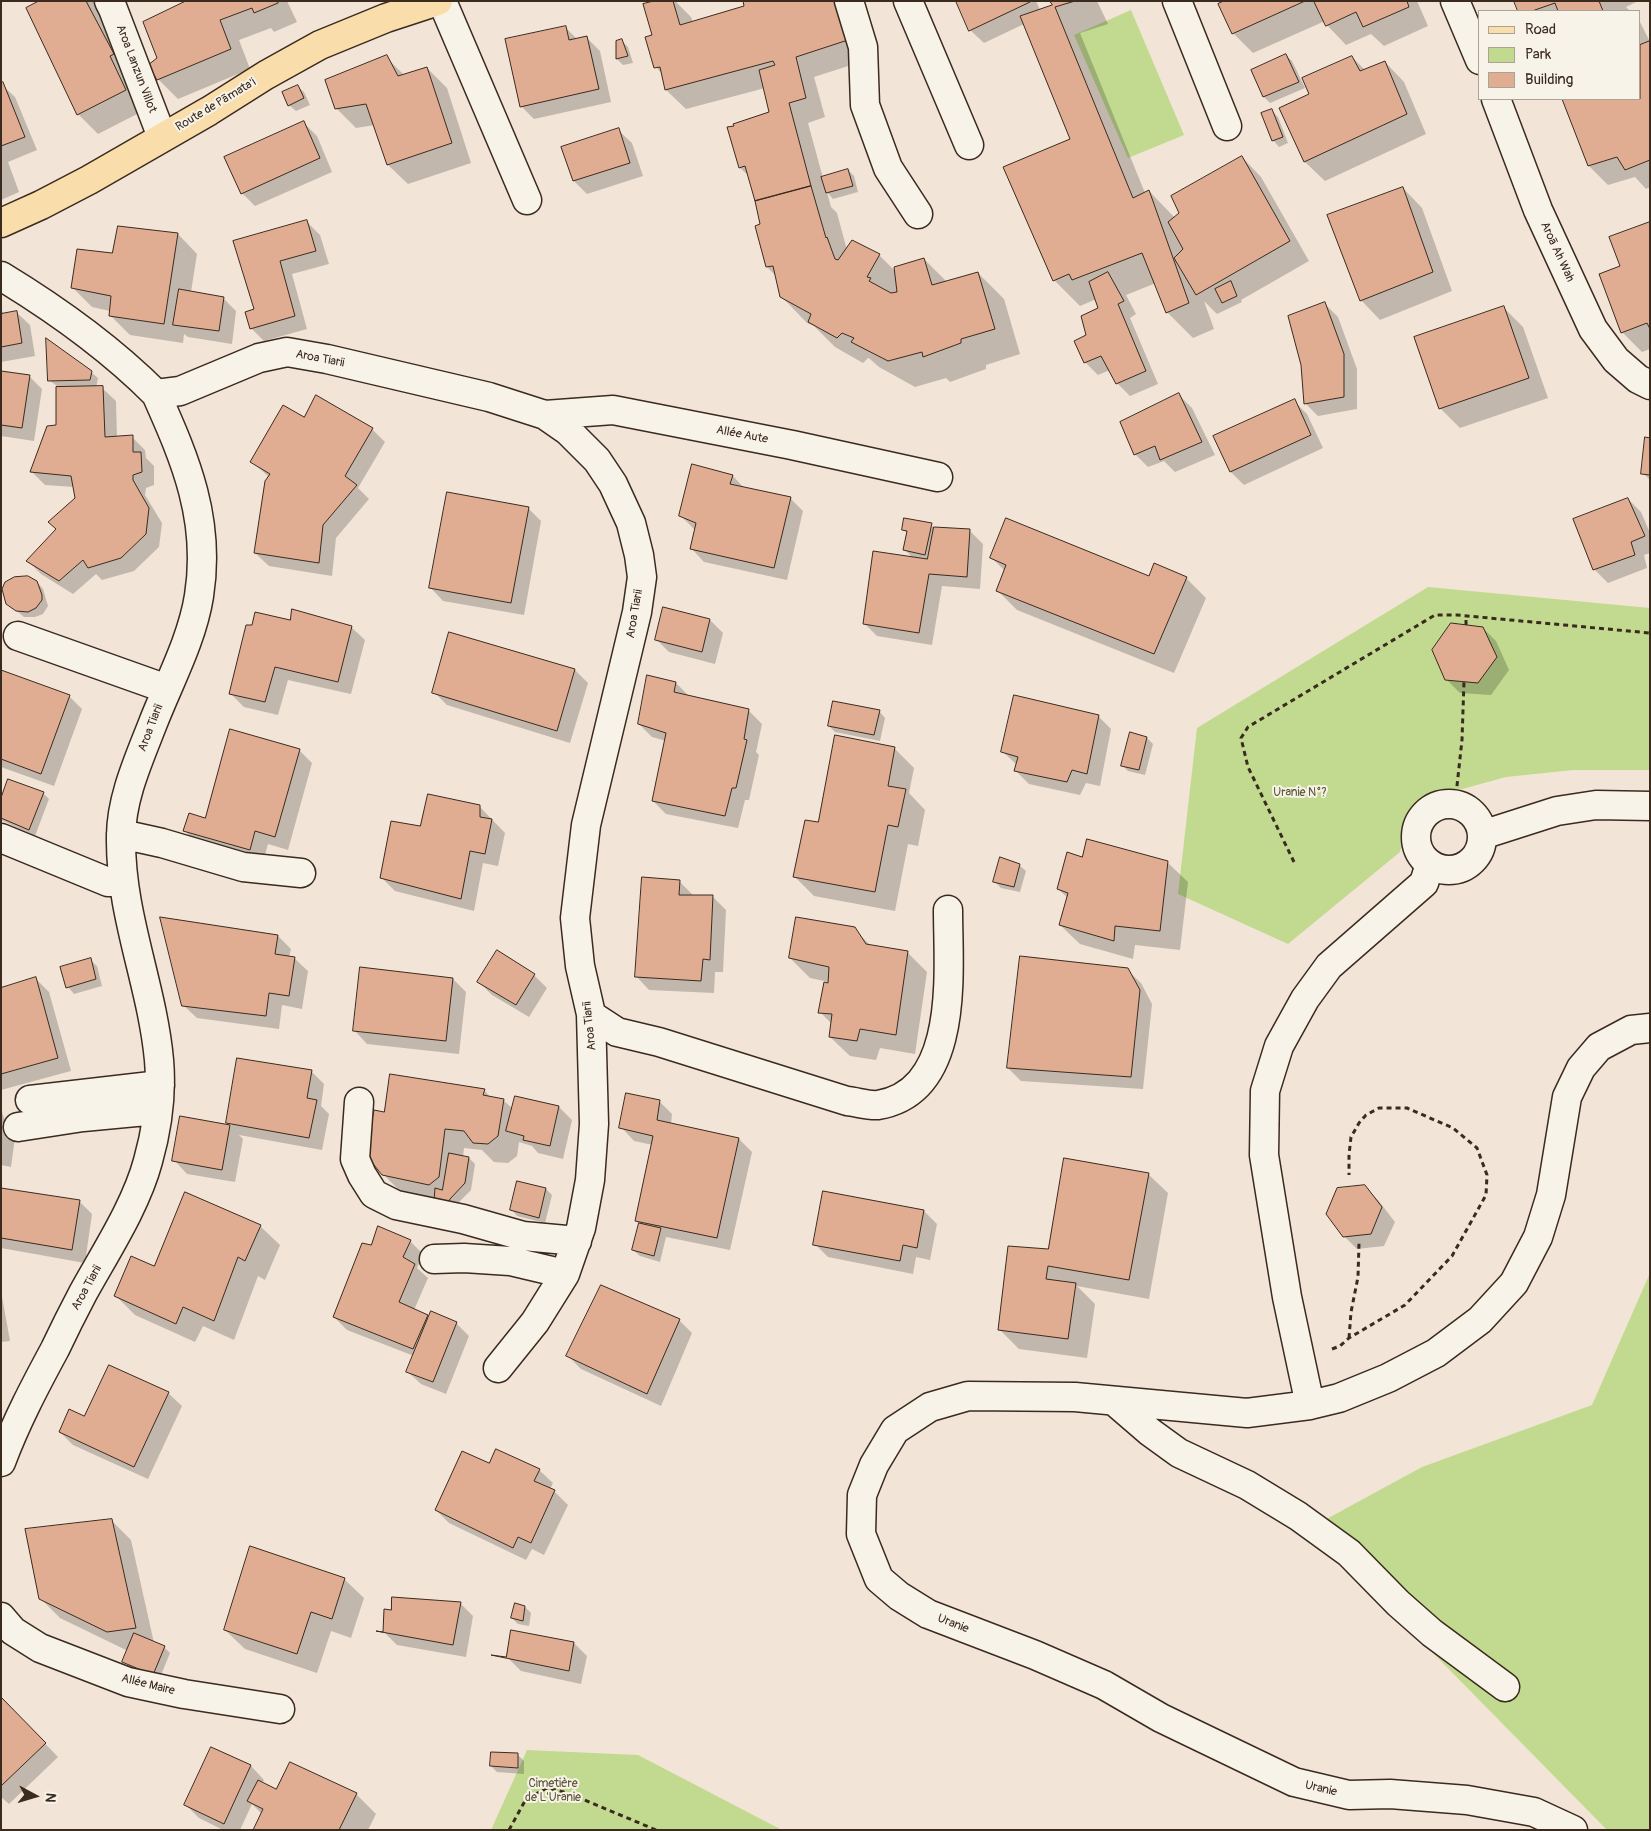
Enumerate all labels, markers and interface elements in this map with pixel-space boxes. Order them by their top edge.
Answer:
legend [1478,10,1641,100]
text: Road [1525,20,1556,39]
street label: Aroa Lanzun Villot [113,23,159,115]
text: Park [1525,45,1551,64]
text: Building [1525,70,1573,89]
street label: Route de Pāmata'i [173,75,259,135]
street label: Aroā Ah Wah [1537,220,1577,284]
street label: Aroa Tiarii [294,347,346,371]
street label: Allée Aute [715,423,769,447]
street label: Aroa Tiarii [624,588,646,640]
street label: Aroa Tiarii [135,702,167,754]
park label: Uranie N°? [1273,786,1327,800]
street label: Aroa Tiarii [580,1001,600,1051]
street label: Aroa Tiarii [69,1263,105,1313]
street label: Uranie [935,1611,971,1637]
street label: Allée Maire [120,1671,176,1699]
north arrow [10,1771,60,1821]
park label: Cimetière de L'Uranie [525,1777,581,1805]
street label: Uranie [1304,1778,1338,1800]
text: N [41,1792,59,1803]

